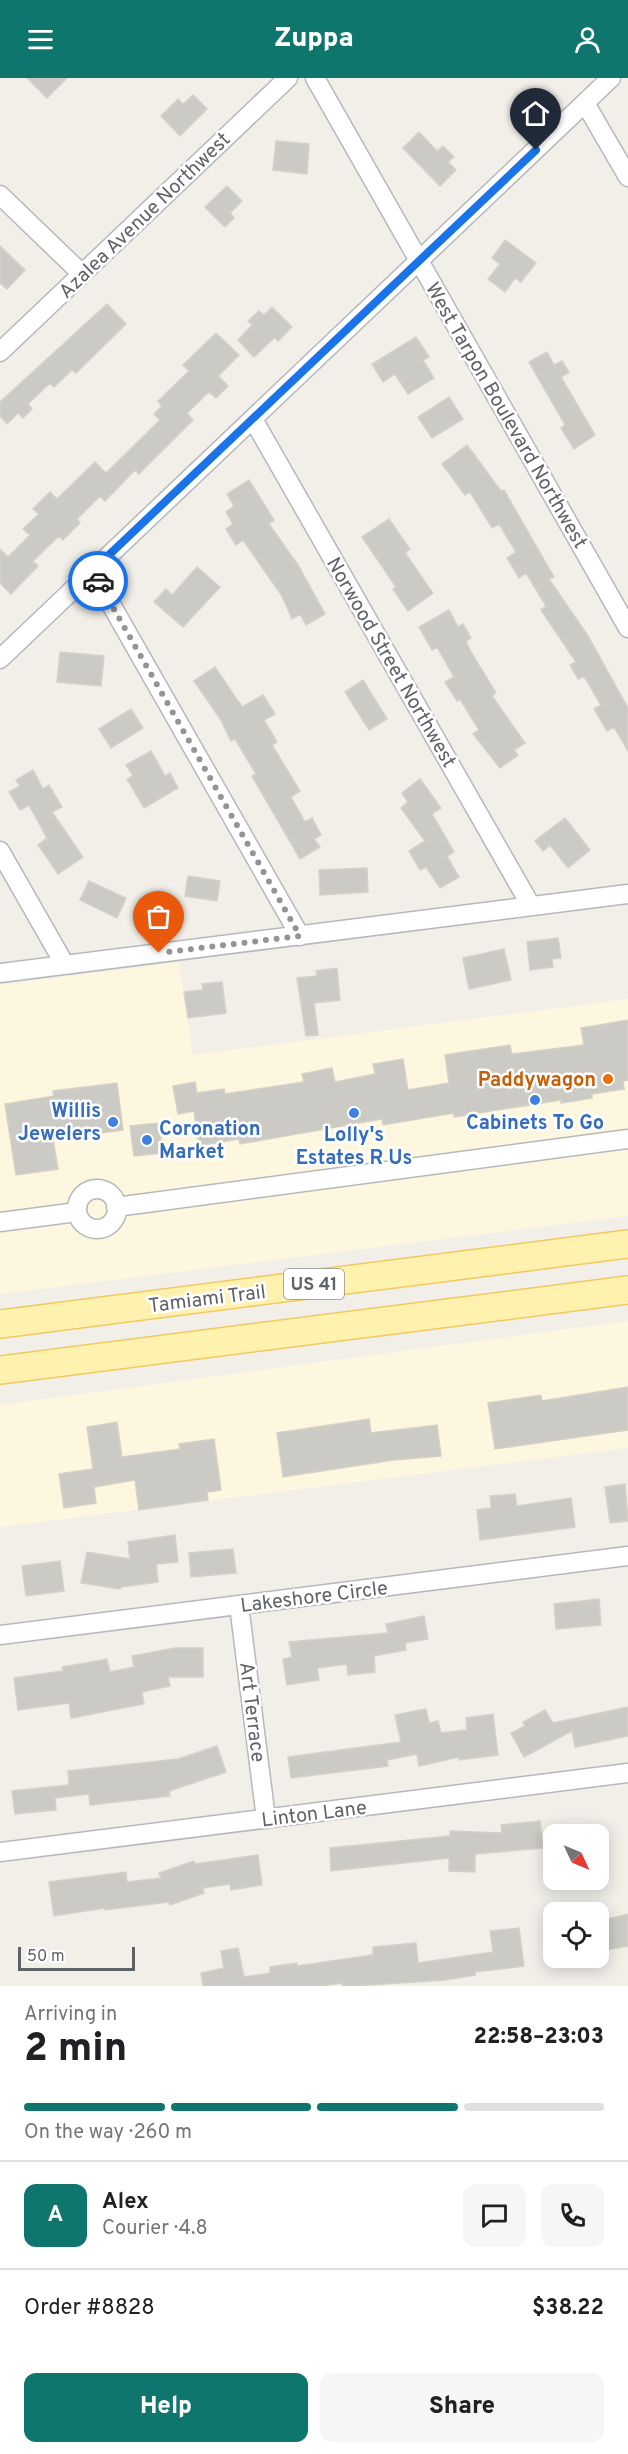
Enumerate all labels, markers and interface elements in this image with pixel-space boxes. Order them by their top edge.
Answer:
text: Zuppa [274,22,354,56]
icon: menu [24,23,57,56]
icon: person [571,23,604,56]
pin [510,88,561,150]
icon: home [519,97,552,130]
street label: Azalea Avenue Northwest [54,128,237,305]
street label: West Tarpon Boulevard Northwest [418,278,592,554]
courier [68,551,128,611]
street label: Norwood Street Northwest [319,553,461,773]
icon: car [82,565,115,598]
pin [133,891,184,953]
icon: bag [142,900,175,933]
place label: Paddywagon [478,1068,596,1094]
marker: Paddywagon [601,1072,615,1086]
marker: Cabinets To Go [528,1093,542,1107]
place label: Willis Jewelers [18,1099,101,1148]
marker: Lolly's Estates R Us [347,1106,361,1120]
place label: Cabinets To Go [466,1111,604,1137]
marker: Willis Jewelers [106,1115,120,1129]
place label: Coronation Market [159,1117,261,1166]
place label: Lolly's Estates R Us [296,1123,412,1172]
marker: Coronation Market [140,1133,154,1147]
road number: US 41 [284,1269,344,1299]
street label: Tamiami Trail [147,1280,267,1320]
street label: Lakeshore Circle [239,1576,389,1620]
street label: Art Terrace [232,1661,270,1764]
street label: Linton Lane [260,1796,368,1834]
north arrow [543,1824,609,1890]
map controls [543,1824,609,1968]
button: locate [543,1902,609,1968]
scale bar [18,1944,135,1972]
text: 50 m [27,1947,65,1967]
text: Arriving in [24,2002,117,2028]
text: 22:58–23:03 [474,2024,604,2051]
text: 2 min [24,2026,127,2075]
text: On the way · 260 m [24,2120,192,2146]
button: chat [463,2184,526,2247]
button: phone [541,2184,604,2247]
text: Alex [102,2189,149,2216]
text: A [48,2202,63,2229]
text: Courier · 4.8 [102,2216,208,2242]
text: Order #8828 [24,2295,155,2322]
text: $38.22 [532,2295,604,2322]
button: Help [24,2373,308,2442]
button: Share [320,2373,604,2442]

